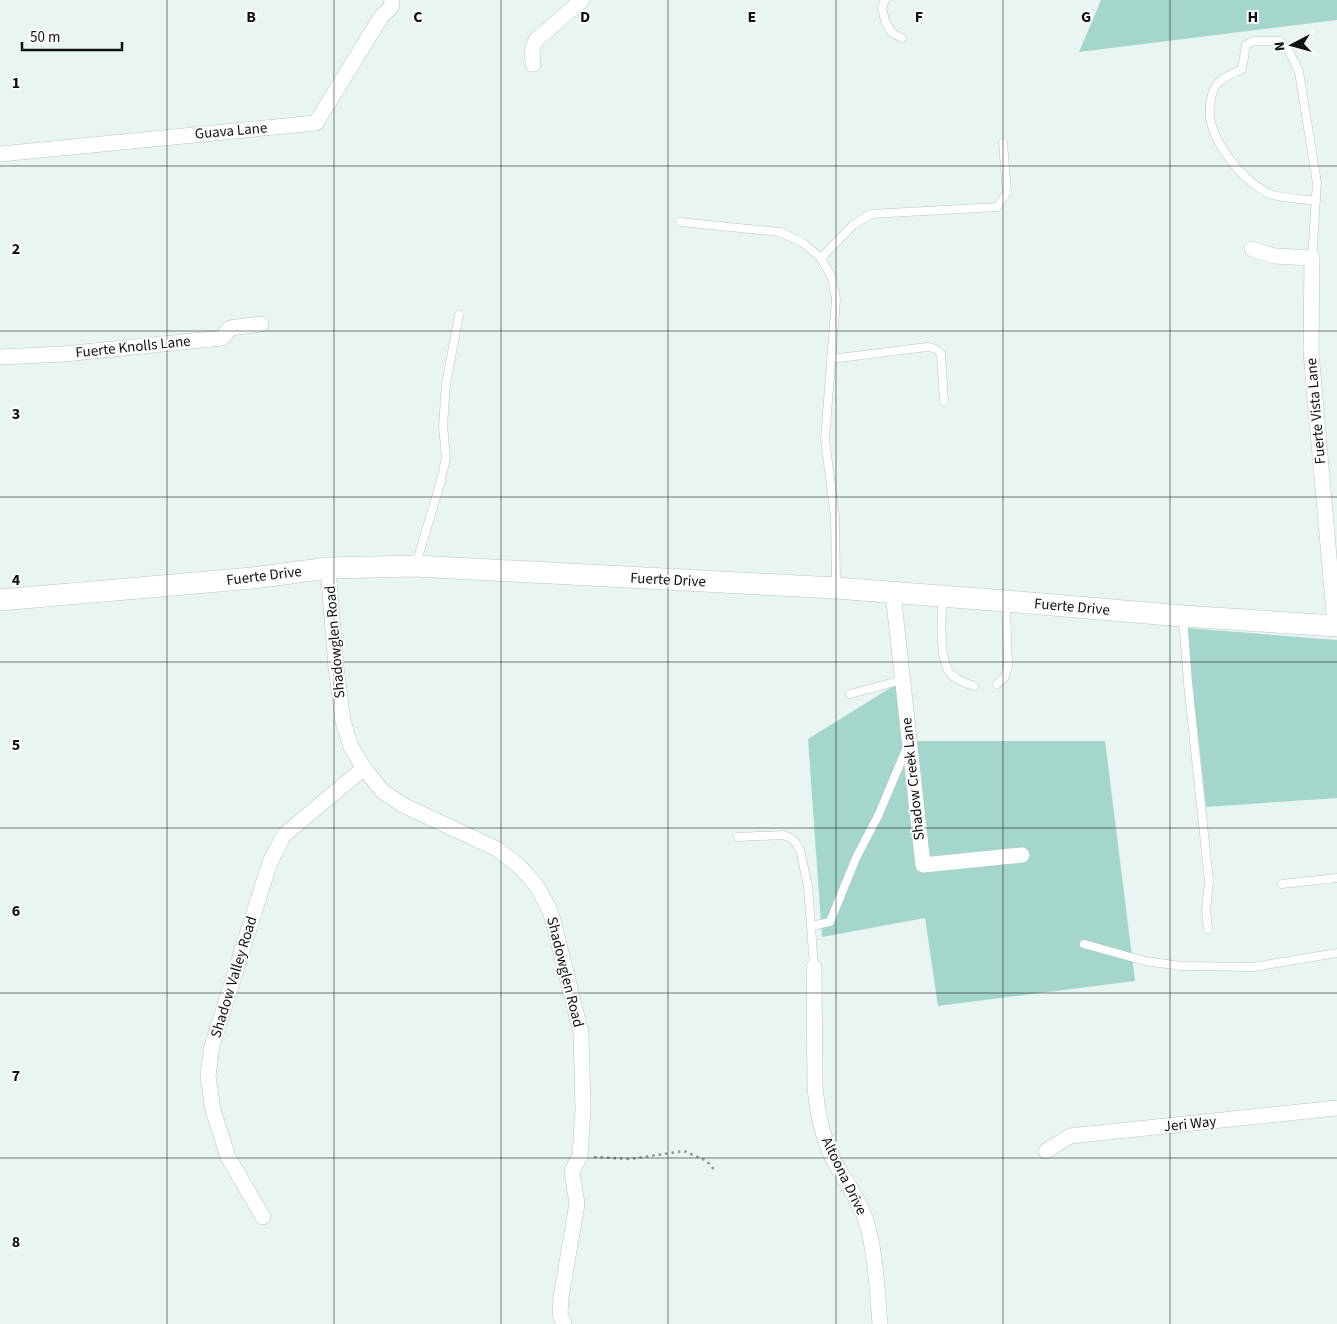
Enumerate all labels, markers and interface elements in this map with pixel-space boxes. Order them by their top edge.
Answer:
text: B [246,6,256,28]
text: C [413,6,423,28]
text: D [580,6,590,28]
text: E [748,6,756,28]
text: F [915,6,923,28]
text: G [1081,6,1091,28]
text: H [1248,6,1258,28]
scale bar [22,20,122,52]
north arrow [1267,20,1317,70]
text: 50 m [30,27,60,48]
text: N [1270,41,1290,52]
text: 1 [12,72,20,94]
street label: Guava Lane [194,117,268,145]
text: 2 [12,238,20,260]
street label: Fuerte Knolls Lane [74,331,192,363]
street label: Fuerte Vista Lane [1301,357,1331,465]
text: 3 [12,403,20,425]
street label: Fuerte Drive [225,561,303,591]
street label: Fuerte Drive [630,568,706,592]
text: 4 [12,569,21,591]
street label: Shadowglen Road [320,585,350,699]
street label: Fuerte Drive [1033,593,1111,621]
street label: Shadow Creek Lane [896,717,930,841]
text: 5 [12,734,20,756]
text: 6 [12,900,20,922]
street label: Shadow Valley Road [206,914,262,1040]
street label: Shadowglen Road [541,915,589,1029]
text: 7 [12,1065,20,1087]
street label: Jeri Way [1163,1111,1217,1137]
street label: Altoona Drive [816,1133,872,1219]
text: 8 [12,1231,20,1253]

